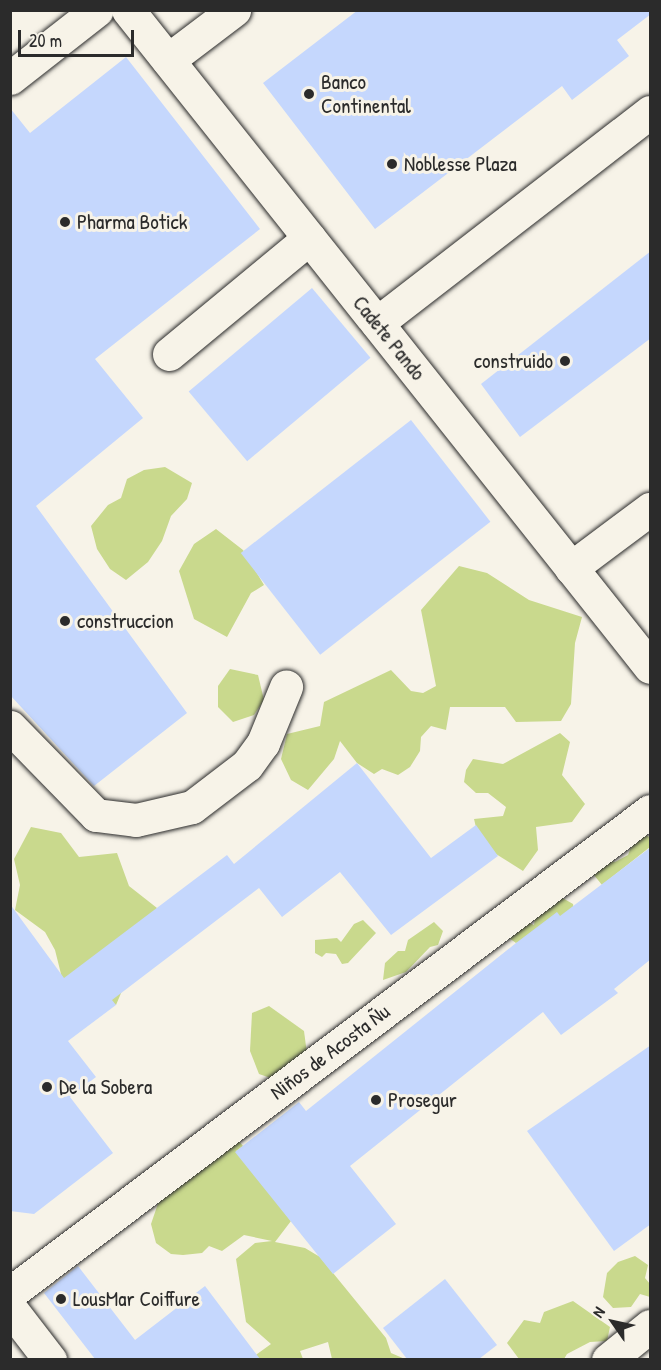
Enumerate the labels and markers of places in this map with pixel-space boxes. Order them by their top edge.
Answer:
place label: Banco Continental [321,69,411,119]
marker: Banco Continental [302,87,316,101]
place label: Noblesse Plaza [404,151,517,177]
marker: Noblesse Plaza [385,157,399,171]
place label: Pharma Botick [77,209,187,235]
marker: Pharma Botick [58,215,72,229]
place label: construido [474,348,553,374]
marker: construido [558,354,572,368]
place label: construccion [77,608,174,634]
marker: construccion [58,614,72,628]
place label: De la Sobera [59,1074,152,1100]
marker: De la Sobera [40,1080,54,1094]
place label: Prosegur [388,1087,457,1113]
marker: Prosegur [369,1093,383,1107]
place label: LousMar Coiffure [73,1286,200,1312]
marker: LousMar Coiffure [54,1292,68,1306]

